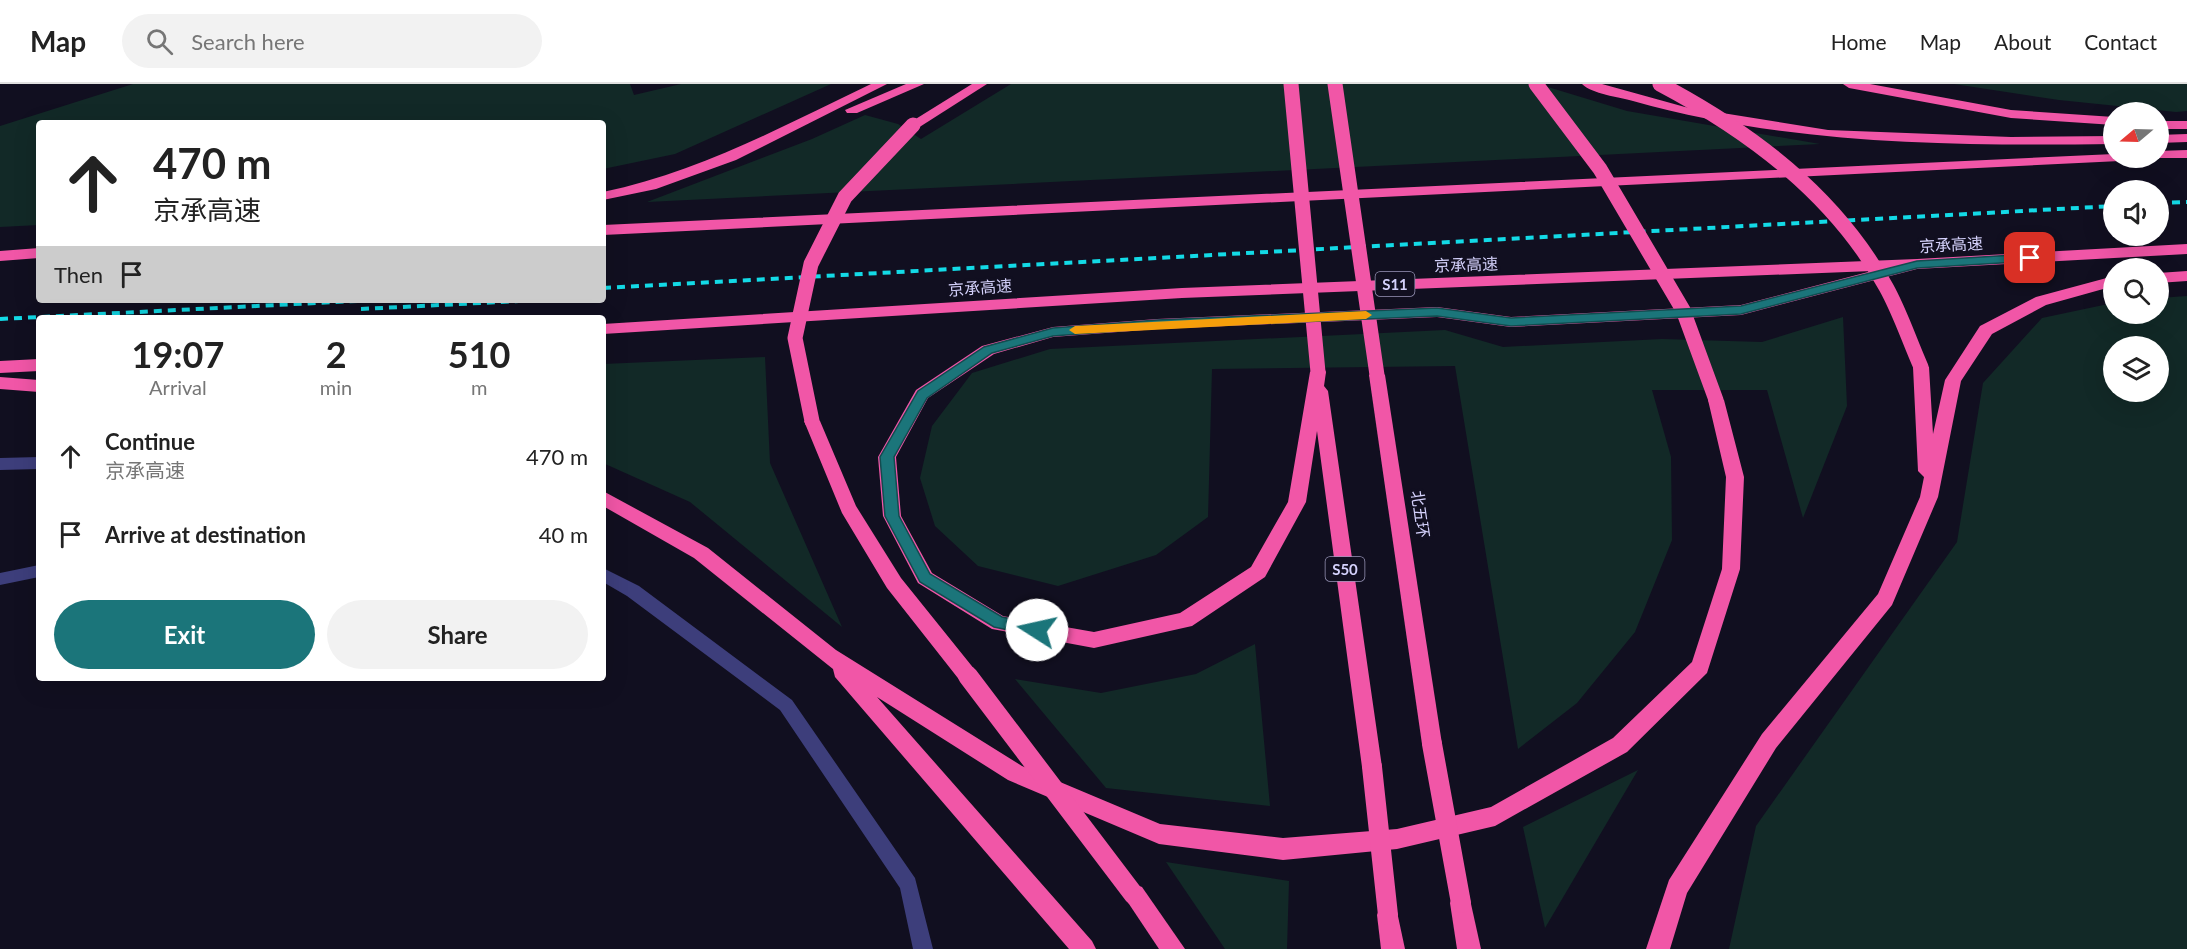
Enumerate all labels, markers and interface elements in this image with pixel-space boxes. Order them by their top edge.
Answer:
search box [122,14,542,68]
text: Map [30,24,86,58]
icon: search [143,25,176,58]
text: Search here [191,28,305,55]
text: Home [1831,29,1887,54]
text: Map [1920,29,1961,54]
text: About [1994,29,2051,54]
text: Contact [2084,29,2157,54]
north arrow [2103,102,2169,168]
map controls [2103,102,2169,402]
text: 470 m [153,138,271,188]
icon: ahead [54,144,132,222]
button: sound [2103,180,2169,246]
text: 京承高速 [153,193,261,226]
pin [2004,232,2055,283]
street label: 京承高速 [1919,233,1983,255]
icon: arrive [2013,241,2046,274]
street label: 京承高速 [1434,253,1498,275]
icon: arrive [115,258,148,291]
button: search [2103,258,2169,324]
text: Then [54,261,103,288]
road number: S11 [1376,272,1414,296]
street label: 京承高速 [947,275,1013,299]
text: 19:07 [132,332,224,376]
text: 2 [326,332,347,376]
text: 510 [448,332,510,376]
button: layers [2103,336,2169,402]
text: Arrival [149,375,207,399]
text: min [320,375,352,399]
text: m [471,375,487,399]
text: Continue [105,428,195,455]
icon: ahead [54,440,87,473]
text: 470 m [526,443,588,470]
text: 京承高速 [105,458,185,482]
street label: 北五环 [1408,489,1434,539]
icon: arrive [54,518,87,551]
text: Arrive at destination [105,521,306,548]
text: 40 m [539,521,588,548]
road number: S50 [1326,557,1364,581]
position arrow [1005,598,1069,662]
button: Exit [54,600,315,669]
button: Share [327,600,588,669]

